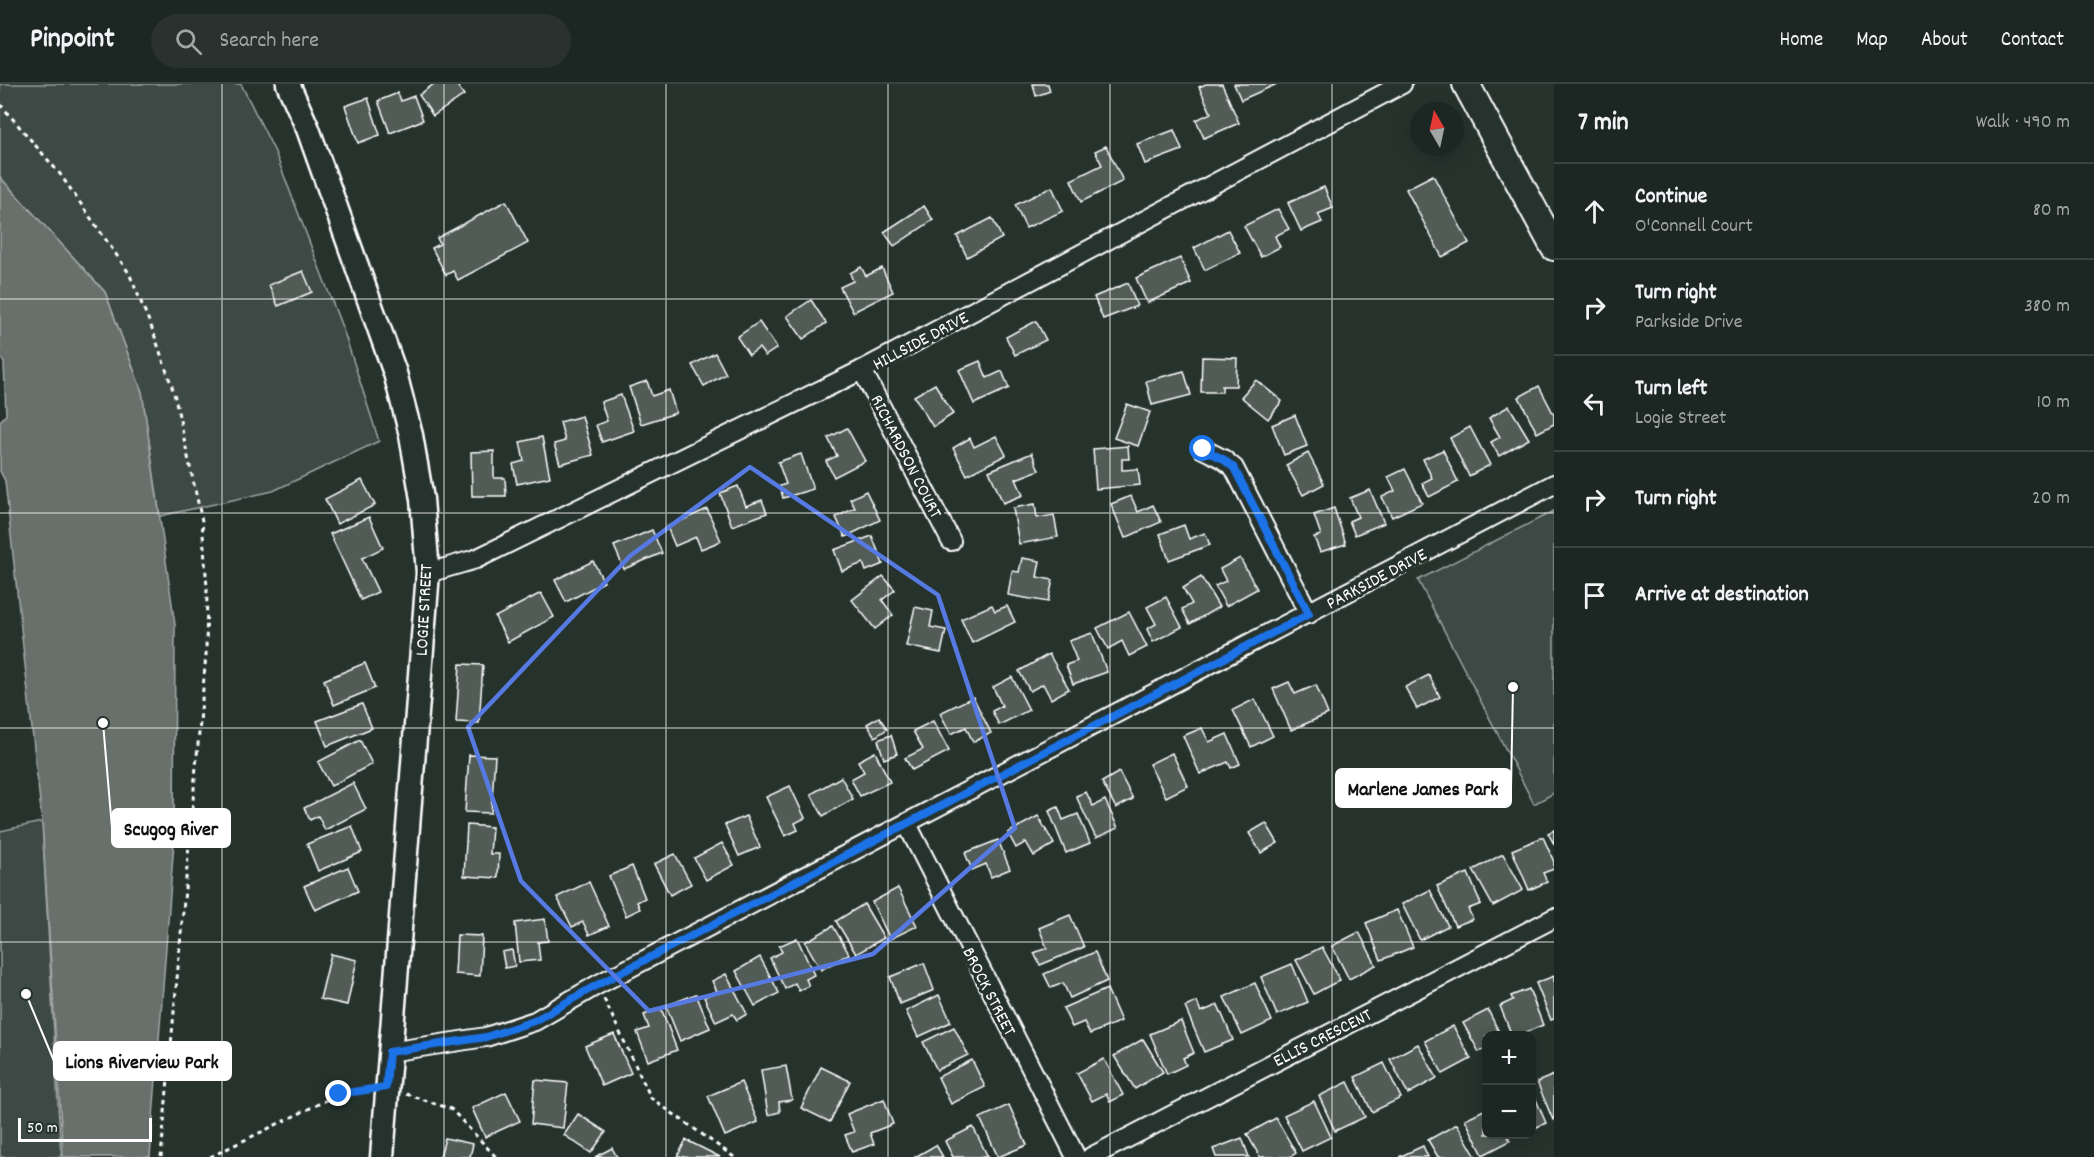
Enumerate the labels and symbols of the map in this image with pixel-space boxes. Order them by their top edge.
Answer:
north arrow [1410,102,1464,156]
street label: HILLSIDE DRIVE [869,307,973,378]
street label: RICHARDSON COURT [863,391,947,523]
route start [1189,435,1215,461]
street label: PARKSIDE DRIVE [1322,543,1432,617]
street label: LOGIE STREET [411,563,440,657]
callout: Marlene James Park [1336,769,1511,807]
text: Marlene James Park [1348,777,1498,805]
callout: Scugog River [112,809,230,847]
text: Scugog River [124,817,219,845]
street label: BROCK STREET [955,944,1021,1041]
street label: ELLIS CRESCENT [1270,1004,1377,1075]
callout: Lions Riverview Park [54,1042,231,1080]
text: Lions Riverview Park [65,1050,219,1078]
route end [325,1080,351,1106]
scale bar [18,1115,152,1142]

